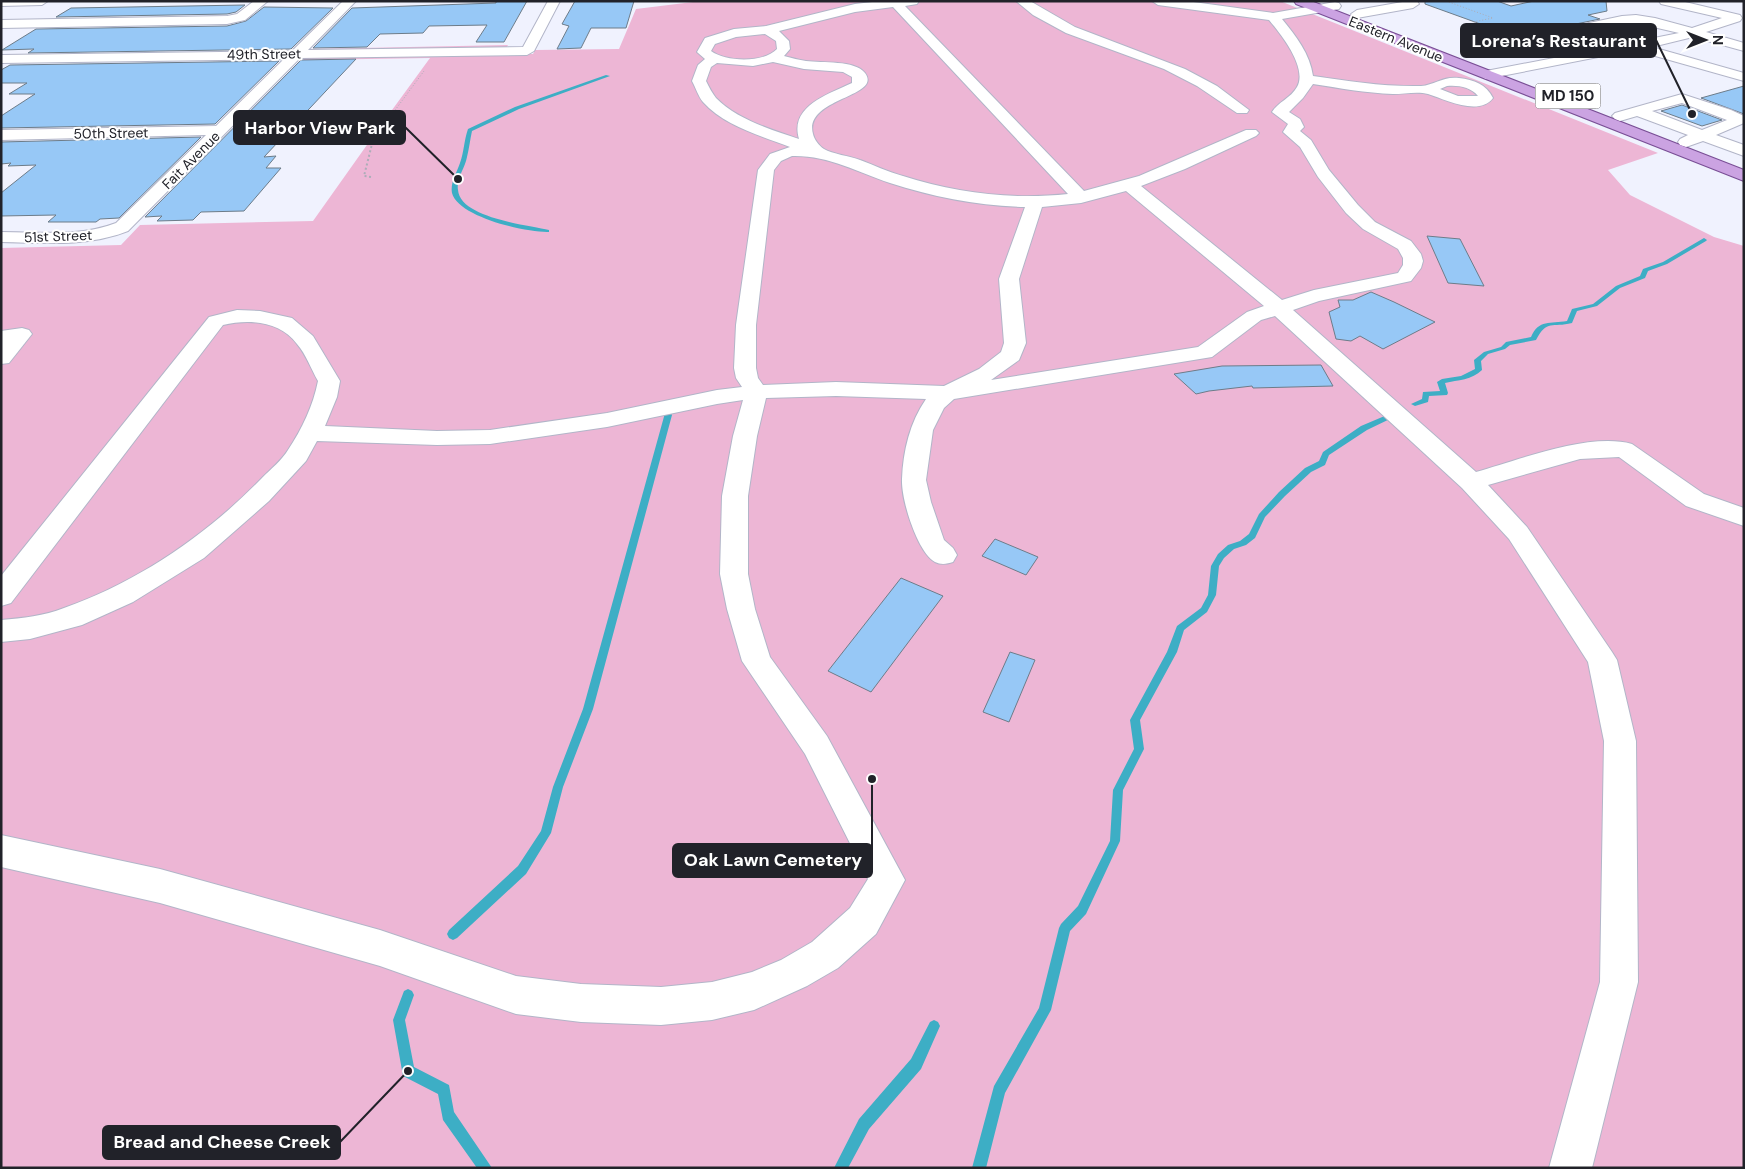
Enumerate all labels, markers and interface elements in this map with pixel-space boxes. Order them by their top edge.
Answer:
street label: Eastern Avenue [1346,12,1446,66]
north arrow [1680,15,1730,65]
callout: Lorena’s Restaurant [1461,24,1656,57]
text: Lorena’s Restaurant [1472,29,1646,53]
text: N [1709,35,1727,45]
street label: 49th Street [227,44,301,64]
road number: MD 150 [1536,84,1600,108]
callout: Harbor View Park [234,111,405,144]
text: Harbor View Park [244,116,396,140]
street label: 50th Street [73,123,149,143]
street label: Fait Avenue [158,127,224,193]
street label: 51st Street [23,226,93,246]
callout: Oak Lawn Cemetery [673,844,872,877]
text: Oak Lawn Cemetery [684,848,862,872]
callout: Bread and Cheese Creek [103,1126,340,1159]
text: Bread and Cheese Creek [113,1130,331,1154]

